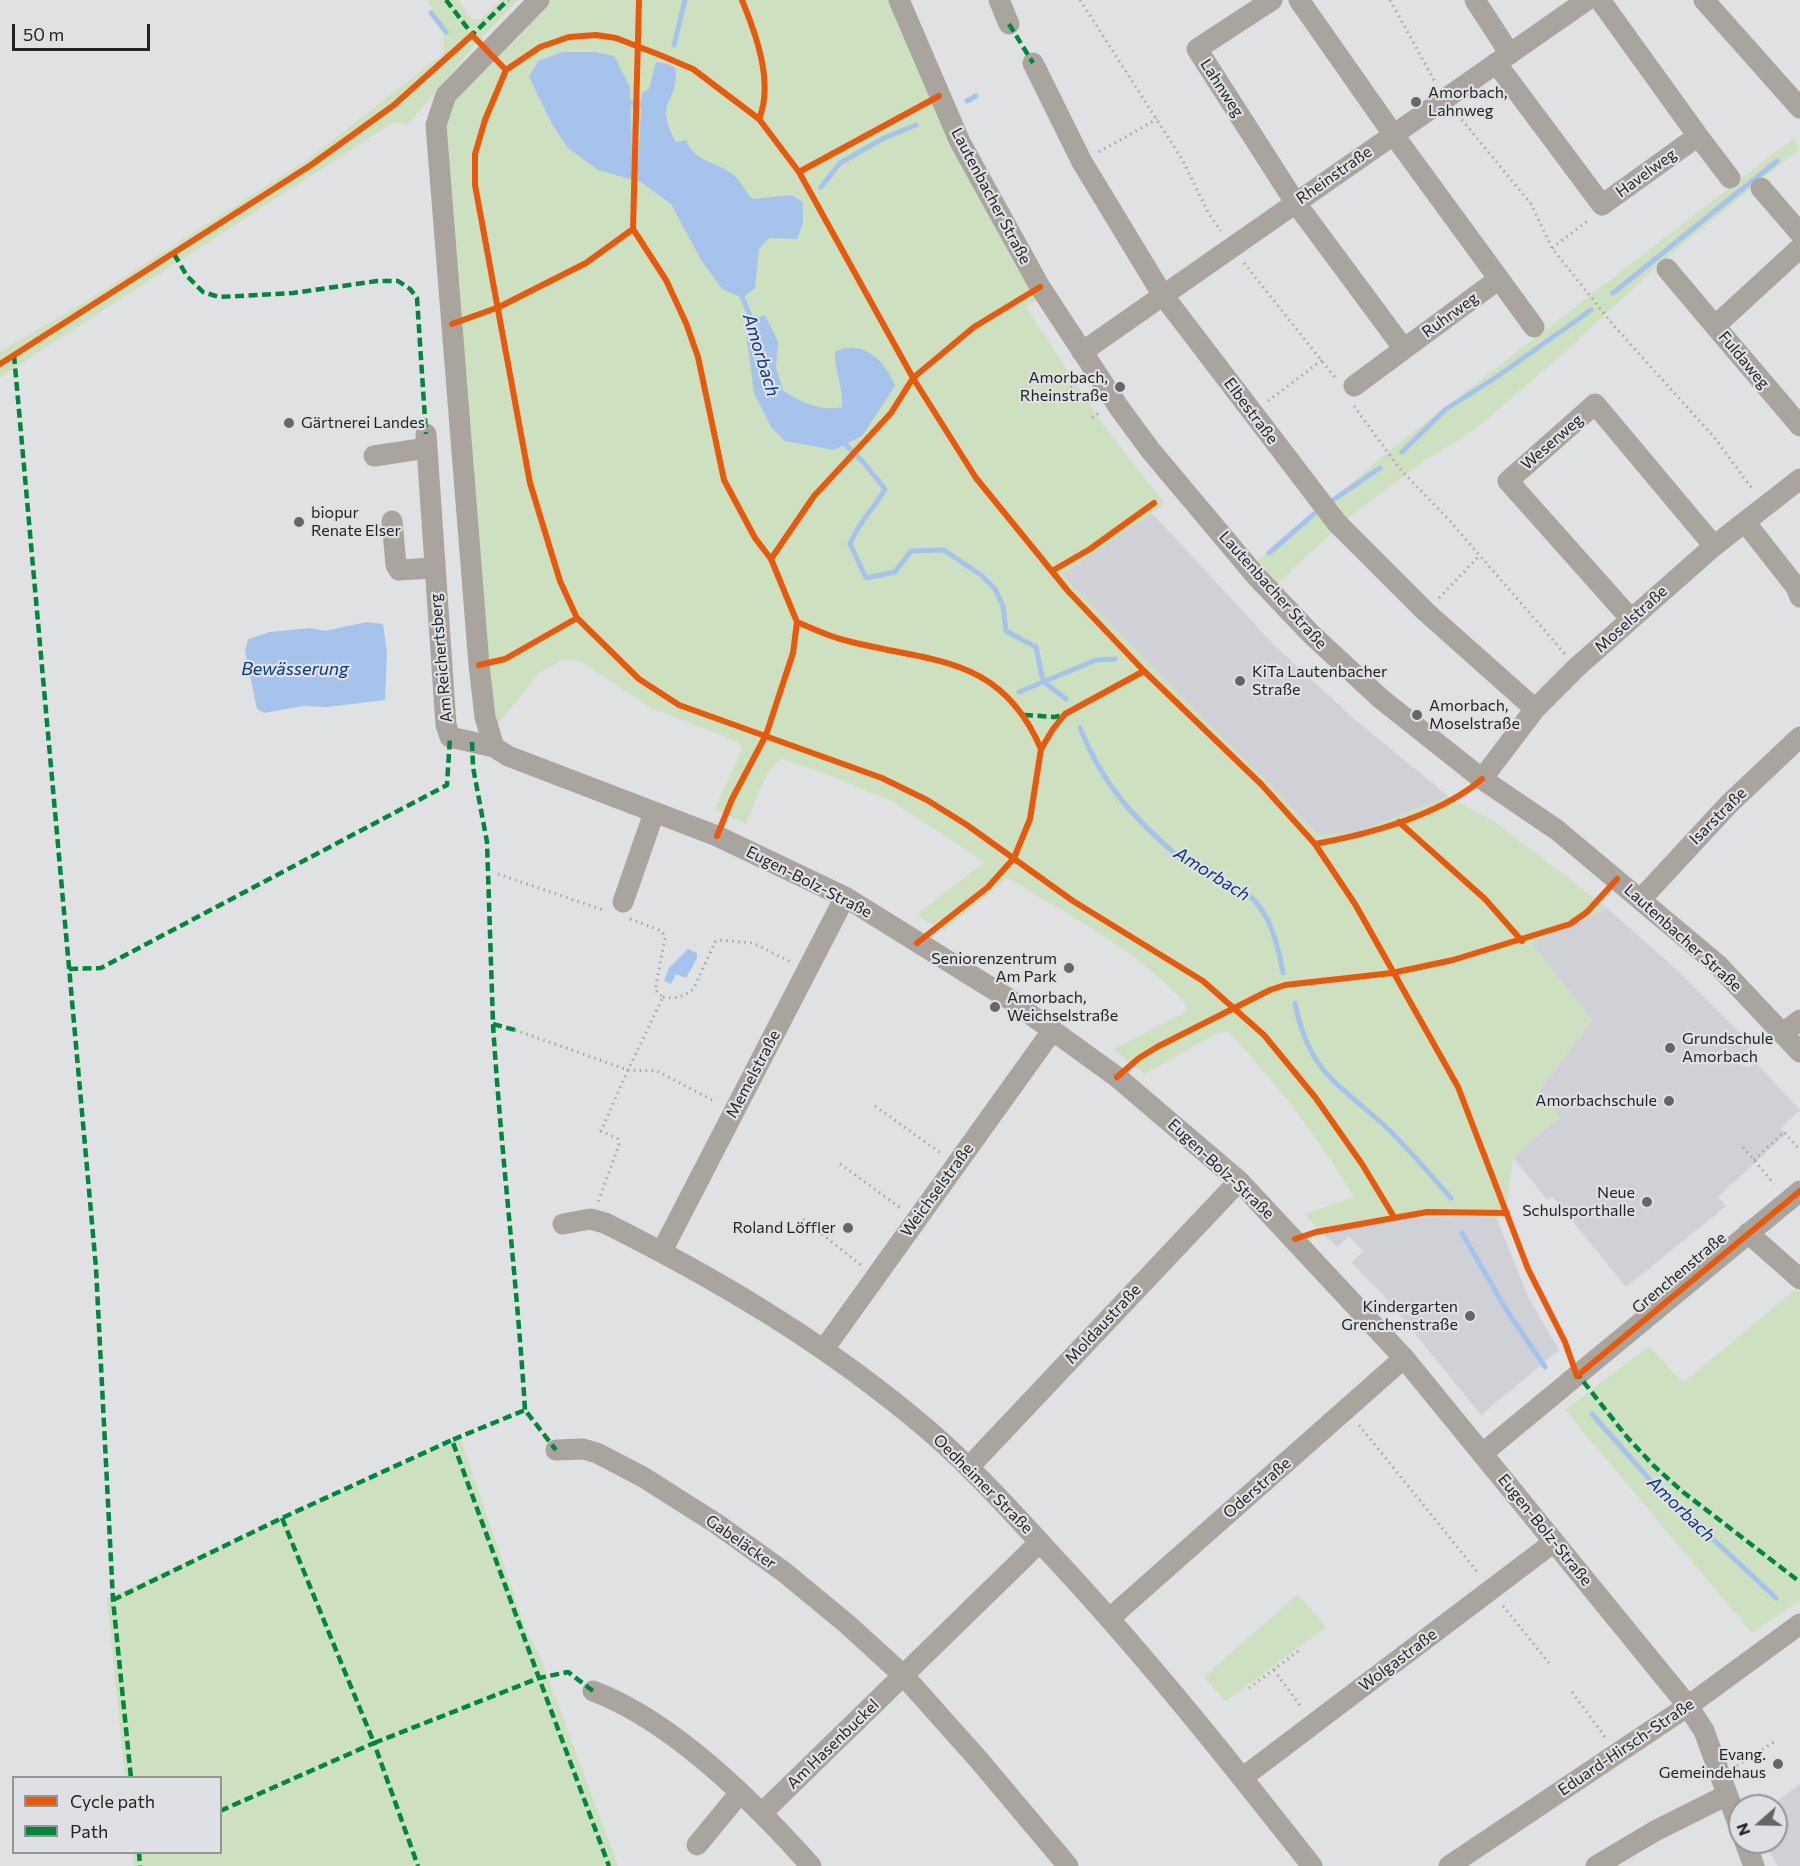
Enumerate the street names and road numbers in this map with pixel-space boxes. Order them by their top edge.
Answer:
street label: Lahnweg [1196,55,1248,121]
street label: Lautenbacher Straße [947,124,1035,268]
street label: Rheinstraße [1292,142,1376,208]
street label: Havelweg [1612,145,1680,201]
street label: Ruhrweg [1418,288,1482,342]
street label: Fuldaweg [1714,327,1774,393]
street label: Elbestraße [1220,374,1282,448]
street label: Weserweg [1517,410,1587,474]
street label: Lautenbacher Straße [1215,527,1331,653]
street label: Moselstraße [1591,581,1671,657]
street label: Am Reichertsberg [426,593,456,723]
street label: Isarstraße [1685,783,1751,849]
street label: Eugen-Bolz-Straße [743,842,875,922]
street label: Lautenbacher Straße [1620,880,1746,996]
street label: Memelstraße [722,1027,784,1121]
street label: Eugen-Bolz-Straße [1164,1115,1278,1223]
street label: Weichselstraße [897,1139,977,1241]
street label: Grenchenstraße [1628,1228,1730,1318]
street label: Moldaustraße [1061,1280,1145,1368]
street label: Oedheimer Straße [929,1430,1037,1538]
street label: Oderstraße [1219,1453,1295,1523]
street label: Eugen-Bolz-Straße [1494,1470,1596,1590]
street label: Gabeläcker [702,1511,780,1573]
street label: Wolgastraße [1355,1625,1441,1695]
street label: Eduard-Hirsch-Straße [1554,1694,1698,1800]
street label: Am Hasenbuckel [783,1695,883,1793]

